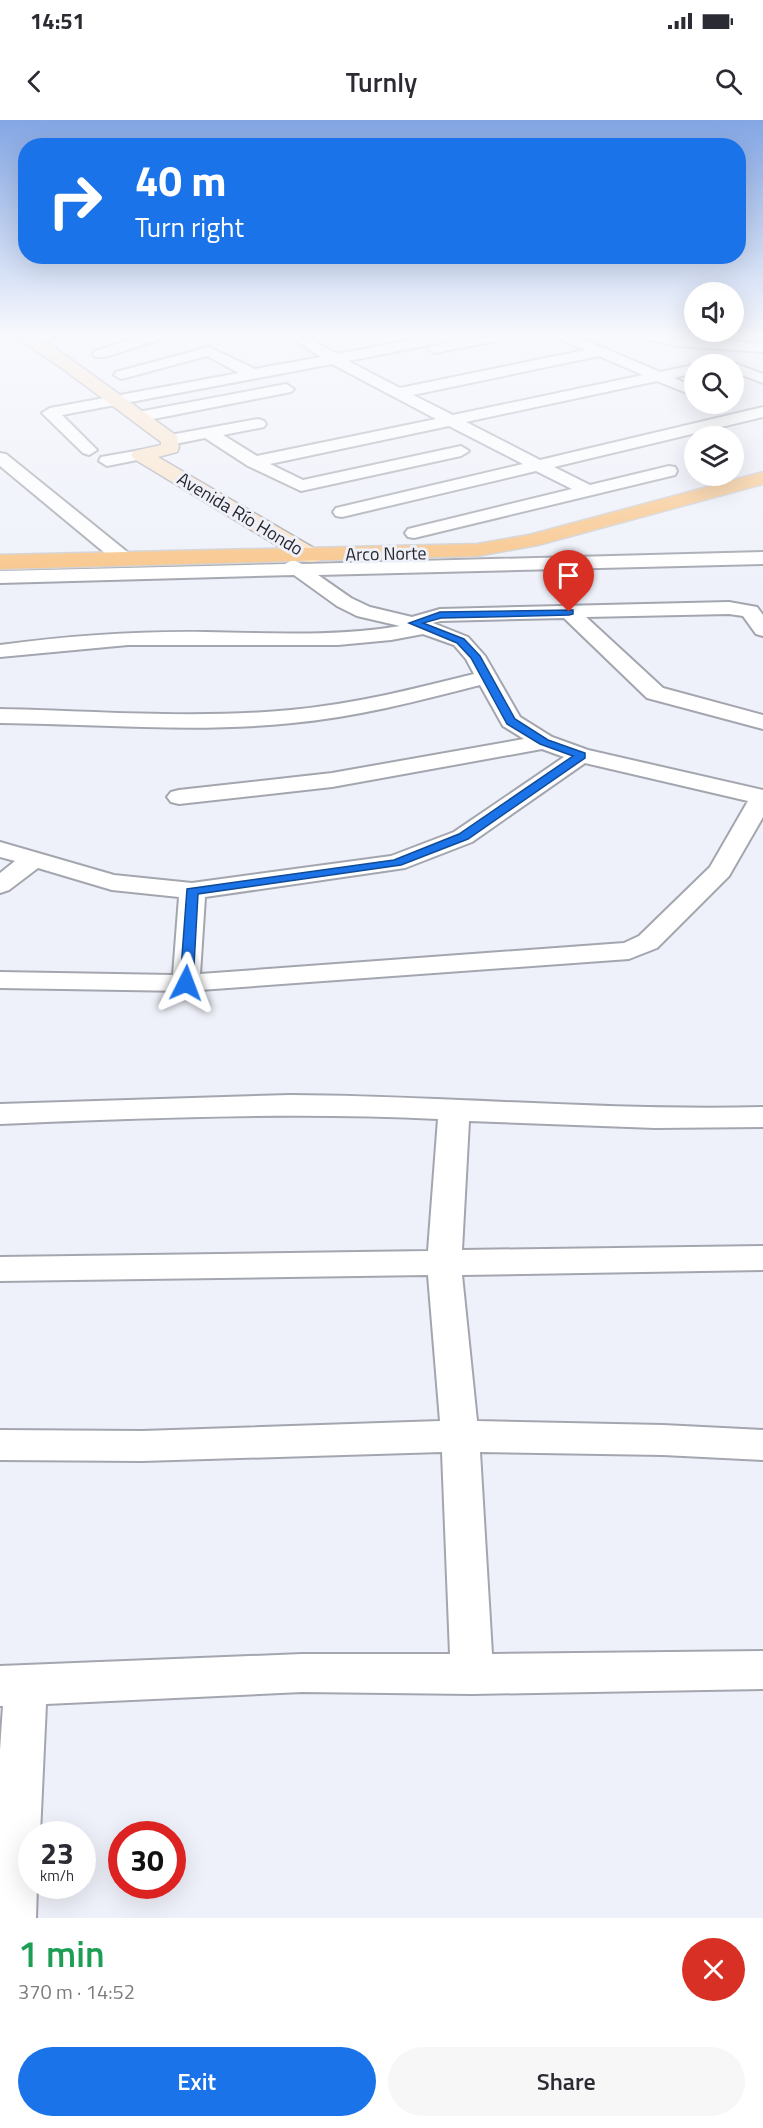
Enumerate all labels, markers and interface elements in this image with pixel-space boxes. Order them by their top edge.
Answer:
text: 14:51 [30,4,85,38]
text: Turnly [346,61,417,102]
icon: back [18,65,51,98]
icon: search [712,65,745,98]
text: 40 m [135,148,227,212]
icon: right [36,162,114,240]
text: Turn right [135,206,244,247]
map controls [684,282,744,486]
button: sound [684,282,744,342]
button: search [684,354,744,414]
button: layers [684,426,744,486]
street label: Avenida Río Hondo [172,465,308,562]
street label: Arco Norte [345,539,427,568]
pin [543,550,594,612]
icon: arrive [552,559,585,592]
position arrow [154,951,218,1015]
speed limit sign: 30 [108,1821,186,1899]
text: 23 [40,1830,74,1876]
text: km/h [40,1864,74,1887]
text: 1 min [18,1926,105,1981]
button: close [682,1938,745,2001]
text: 370 m · 14:52 [18,1976,135,2007]
button: Exit [18,2047,376,2116]
button: Share [388,2047,745,2116]

